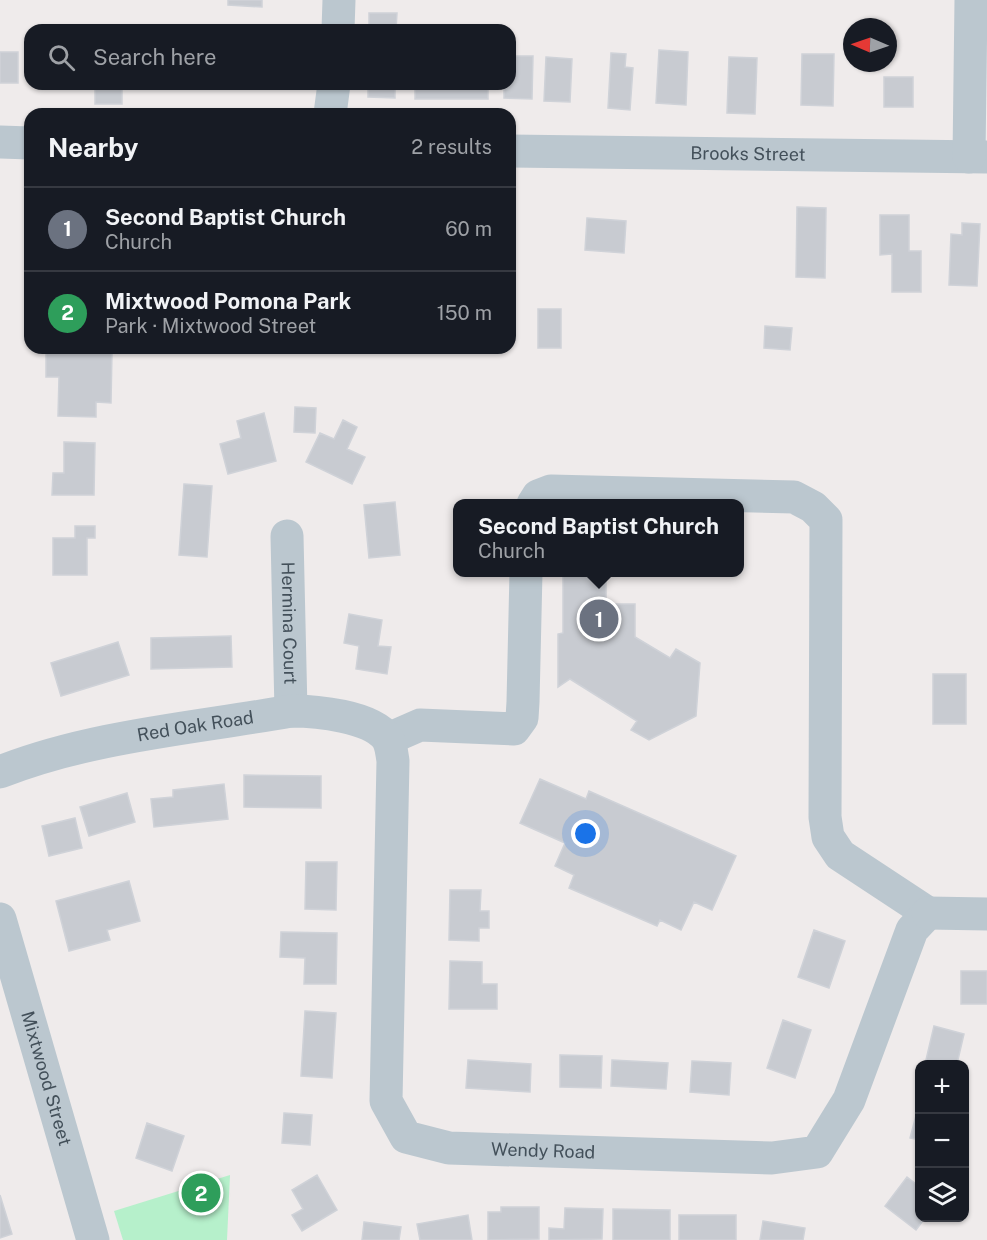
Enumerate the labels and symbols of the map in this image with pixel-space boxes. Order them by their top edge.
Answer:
north arrow [843,18,897,72]
street label: Brooks Street [690,142,806,165]
street label: Hermina Court [278,561,301,685]
pin: 1 [580,596,618,642]
street label: Red Oak Road [135,706,255,745]
your location [571,819,600,848]
street label: Mixtwood Street [17,1009,76,1148]
street label: Wendy Road [491,1138,596,1163]
pin: 2 [182,1170,220,1216]

